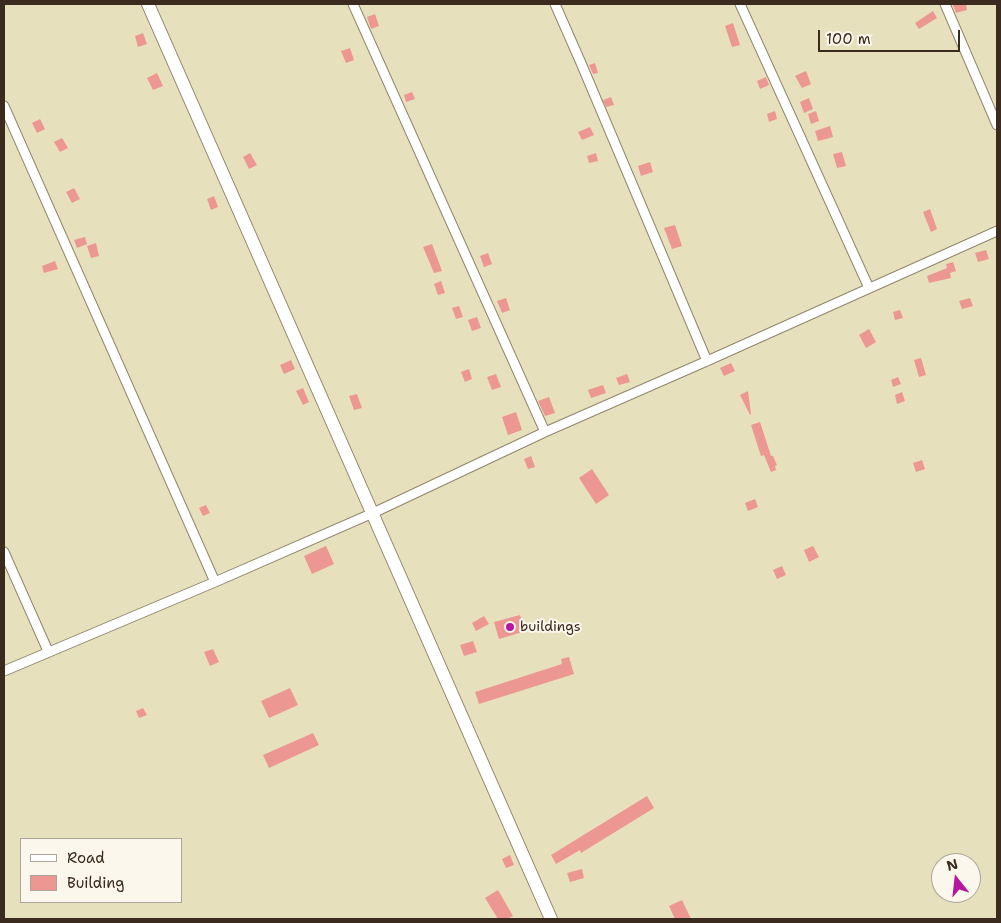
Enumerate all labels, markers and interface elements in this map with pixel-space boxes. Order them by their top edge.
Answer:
scale bar [821,20,964,52]
text: 100 m [826,29,871,49]
place label: buildings [520,619,581,635]
marker: buildings [504,621,516,633]
legend [20,838,182,903]
text: Road [67,848,105,868]
north arrow [931,853,981,903]
text: N [944,854,960,875]
text: Building [67,873,124,893]

